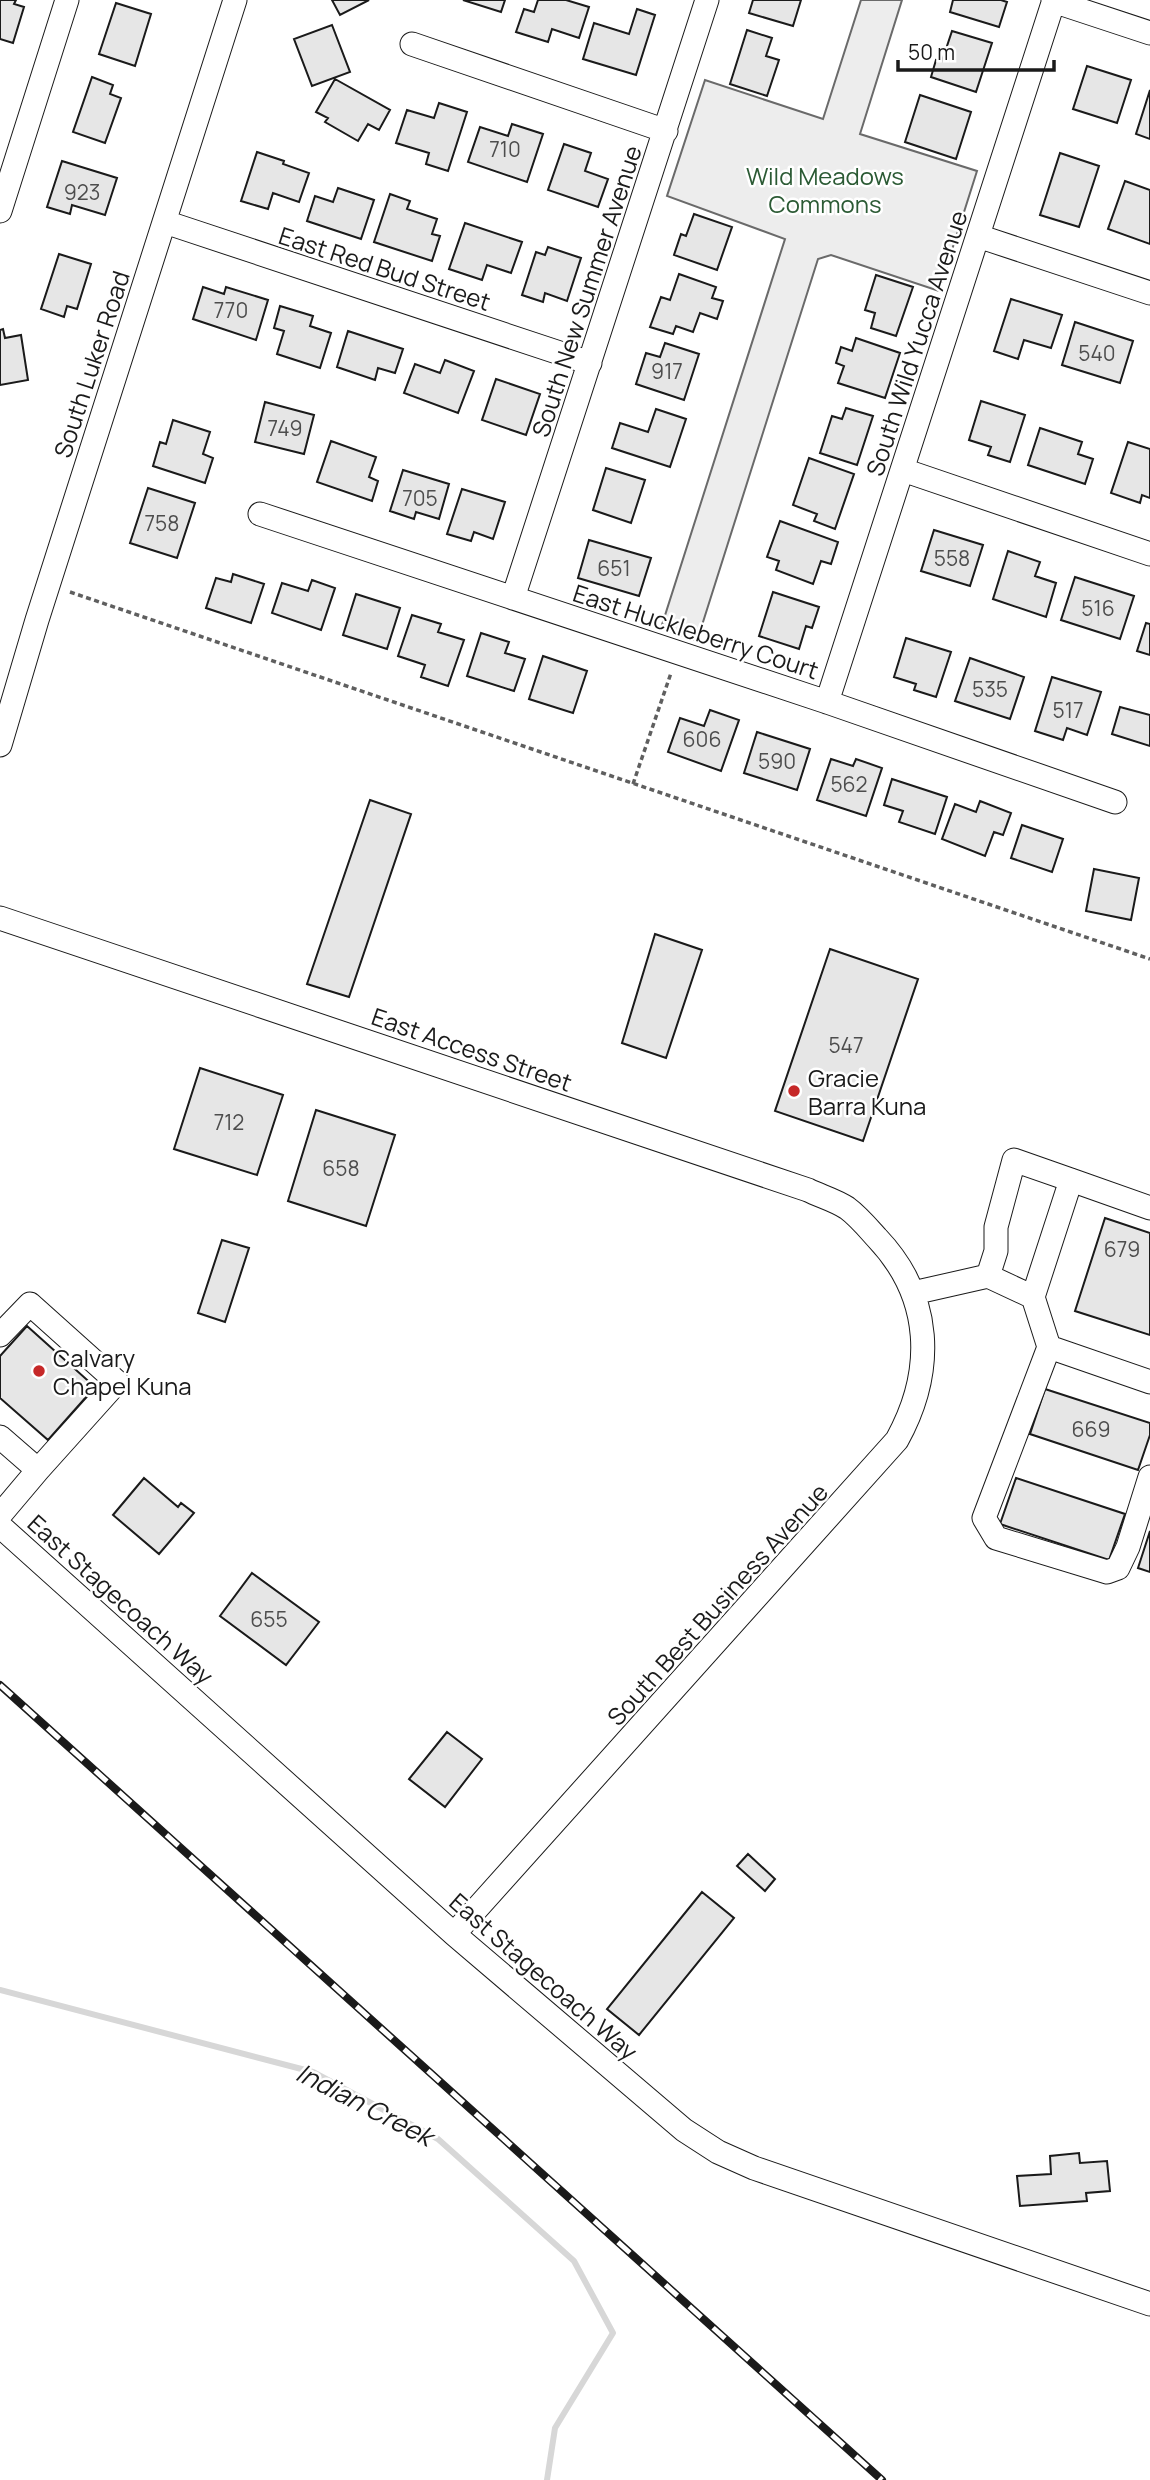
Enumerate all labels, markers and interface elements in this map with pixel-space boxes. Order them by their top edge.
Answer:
scale bar [898,28,1054,72]
text: 50 m [908,38,955,66]
house number: 710 [489,135,521,163]
street label: South New Summer Avenue [523,141,649,441]
park label: Wild Meadows Commons [746,159,904,220]
house number: 923 [64,178,100,206]
street label: South Wild Yucca Avenue [857,206,975,480]
street label: East Red Bud Street [275,218,495,318]
street label: South Luker Road [45,266,137,462]
house number: 770 [214,296,248,324]
house number: 540 [1078,339,1116,367]
house number: 917 [651,357,683,385]
house number: 749 [268,414,302,442]
house number: 705 [402,484,438,512]
house number: 758 [145,509,179,537]
house number: 558 [934,544,970,572]
house number: 651 [597,554,631,582]
street label: East Huckleberry Court [569,576,823,686]
house number: 516 [1081,594,1115,622]
house number: 535 [972,675,1008,703]
house number: 517 [1053,696,1083,724]
house number: 606 [683,725,721,753]
house number: 590 [758,747,796,775]
house number: 562 [830,770,868,798]
street label: East Access Street [368,999,576,1099]
house number: 547 [828,1031,864,1059]
place label: Gracie Barra Kuna [808,1061,926,1122]
marker: Gracie Barra Kuna [786,1083,802,1099]
house number: 712 [214,1108,244,1136]
house number: 658 [322,1154,360,1182]
house number: 679 [1104,1235,1140,1263]
place label: Calvary Chapel Kuna [53,1341,192,1402]
marker: Calvary Chapel Kuna [31,1363,47,1379]
house number: 669 [1072,1415,1110,1443]
street label: South Best Business Avenue [599,1476,835,1732]
street label: East Stagecoach Way [21,1507,221,1692]
house number: 655 [250,1605,288,1633]
street label: East Stagecoach Way [443,1885,645,2067]
water label: Indian Creek [290,2054,443,2156]

